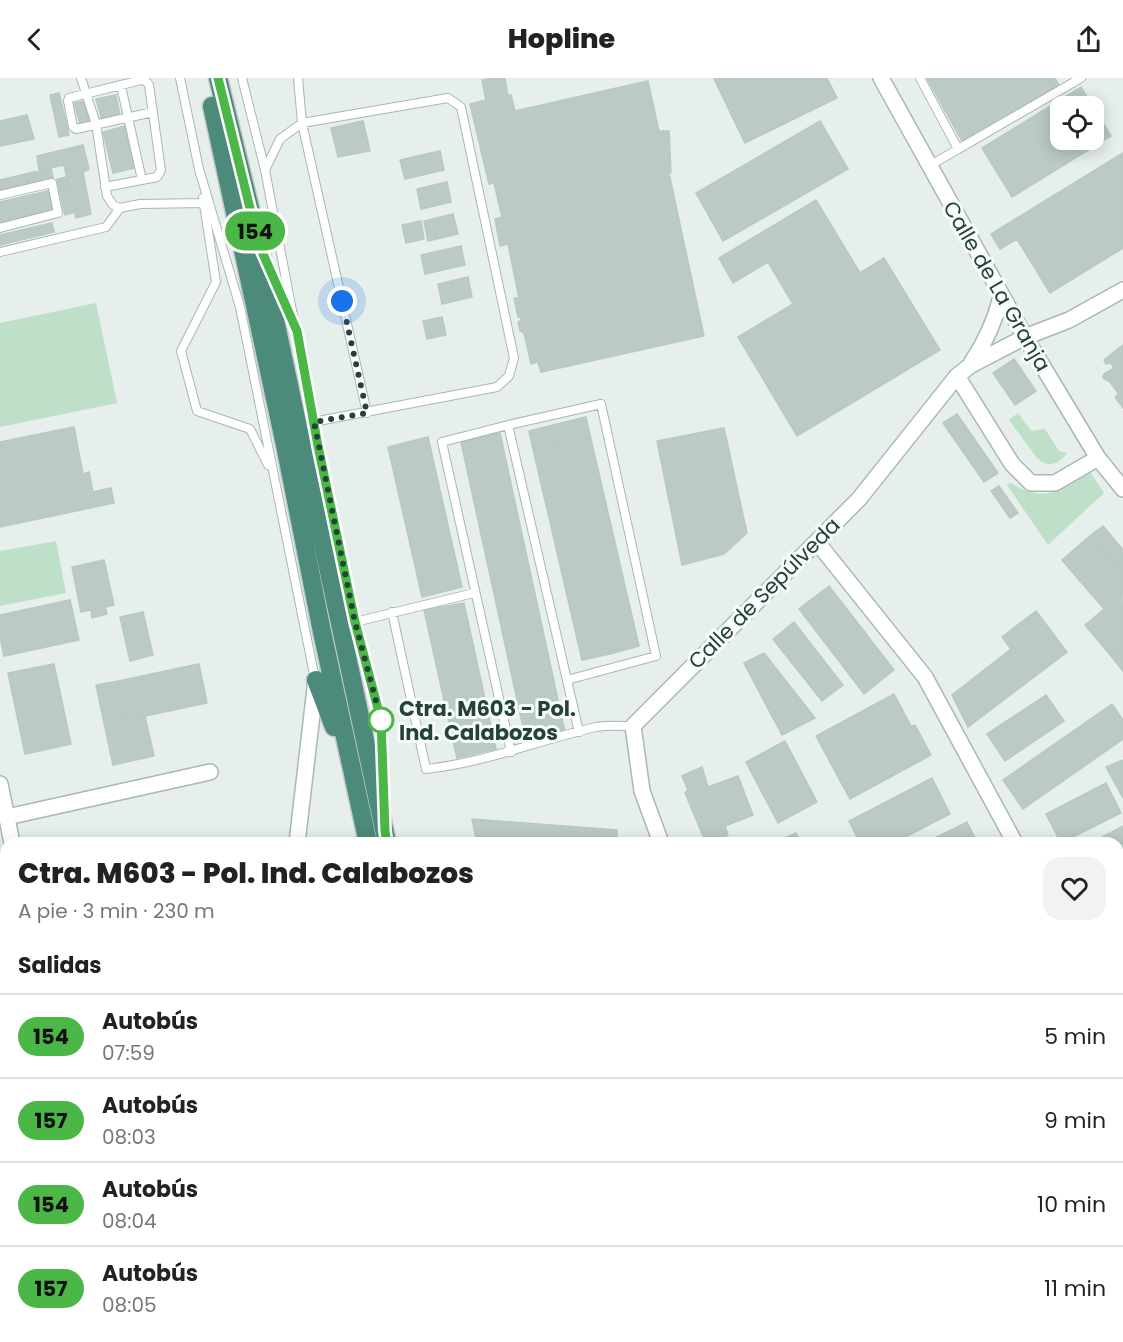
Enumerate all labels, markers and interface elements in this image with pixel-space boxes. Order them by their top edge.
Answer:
text: Hopline [508,20,615,57]
icon: back [18,23,51,56]
icon: share [1072,23,1105,56]
map controls [1050,96,1104,150]
button: locate [1050,96,1104,150]
street label: Calle de La Granja [936,195,1058,377]
line badge: 154 [220,212,290,250]
text: 154 [237,217,273,246]
your location [327,286,357,316]
street label: Calle de Sepúlveda [682,511,846,675]
place label: Ctra. M603 - Pol. Ind. Calabozos [399,694,576,747]
marker: Ctra. M603 - Pol. Ind. Calabozos [368,707,394,733]
text: Ctra. M603 - Pol. Ind. Calabozos [18,854,474,893]
button: heart [1043,857,1106,920]
text: A pie · 3 min · 230 m [18,897,215,925]
text: Salidas [18,950,102,981]
text: Autobús [102,1006,198,1037]
text: 5 min [1044,1021,1106,1052]
text: 154 [33,1022,69,1051]
text: 07:59 [102,1039,155,1067]
text: Autobús [102,1090,198,1121]
text: 9 min [1044,1105,1106,1136]
text: 157 [35,1106,67,1135]
text: 08:03 [102,1123,156,1151]
text: Autobús [102,1174,198,1205]
text: 10 min [1037,1189,1106,1220]
text: 154 [33,1190,69,1219]
text: 08:04 [102,1207,157,1235]
text: Autobús [102,1258,198,1289]
text: 11 min [1044,1273,1106,1304]
text: 157 [35,1274,67,1303]
text: 08:05 [102,1291,157,1319]

